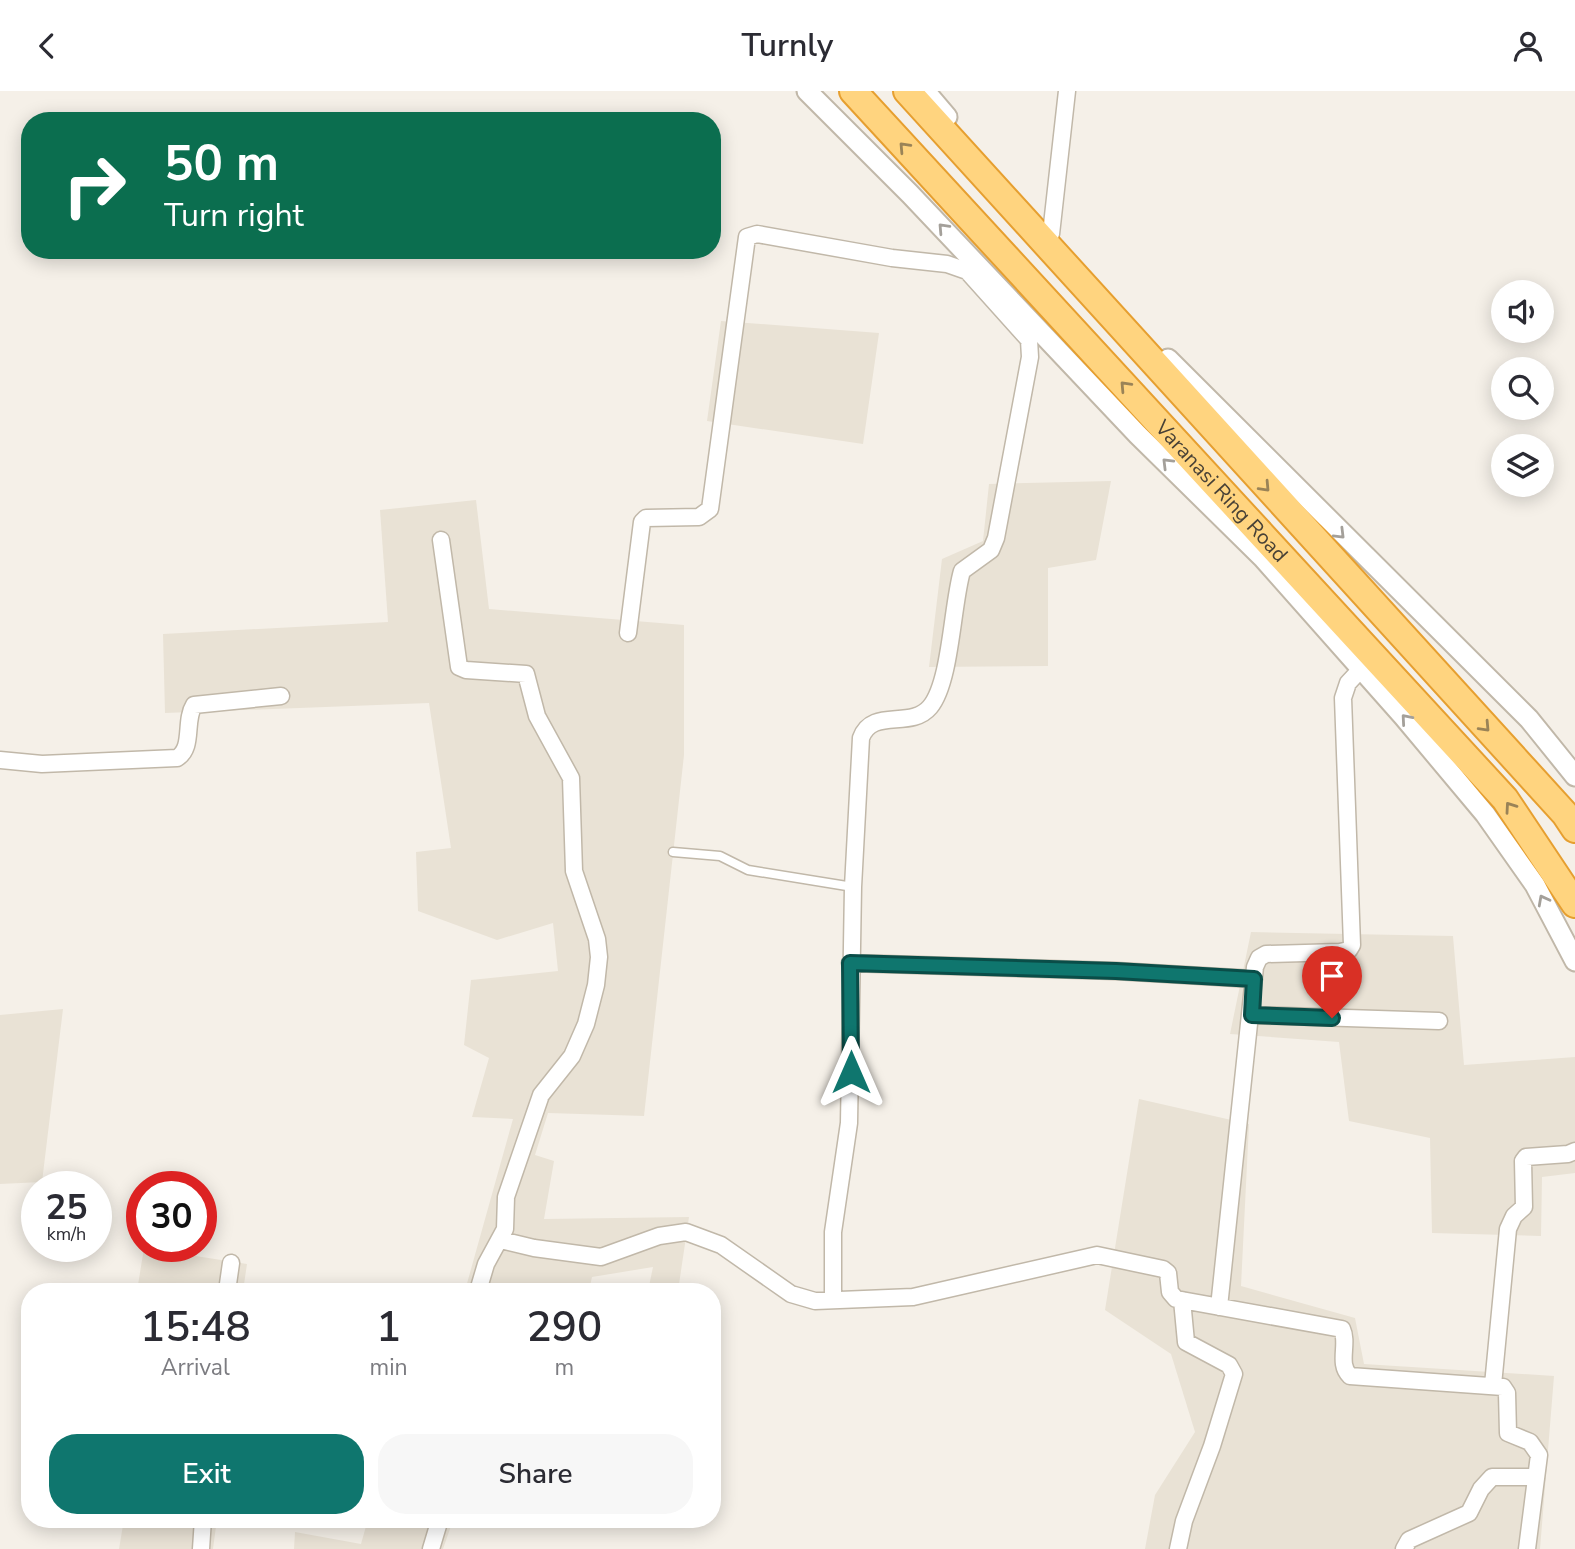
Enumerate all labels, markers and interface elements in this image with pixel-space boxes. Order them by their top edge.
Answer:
text: Turnly [742,24,833,67]
icon: back [28,27,66,65]
icon: person [1509,27,1547,65]
text: 50 m [164,130,279,197]
icon: right [49,140,140,231]
one-way arrow [900,142,913,155]
text: Turn right [164,194,304,237]
one-way arrow [938,223,951,236]
map controls [1491,280,1554,497]
button: sound [1491,280,1554,343]
button: search [1491,357,1554,420]
one-way arrow [1121,381,1133,394]
street label: Varanasi Ring Road [1148,413,1294,568]
button: layers [1491,434,1554,497]
one-way arrow [1163,459,1176,472]
one-way arrow [1257,479,1269,492]
one-way arrow [1332,526,1344,538]
one-way arrow [1402,715,1414,728]
one-way arrow [1477,719,1489,732]
one-way arrow [1506,802,1518,815]
one-way arrow [1538,895,1551,908]
pin [1302,946,1362,1018]
icon: arrive [1313,957,1351,995]
position arrow [814,1035,888,1109]
speed limit sign: 30 [126,1171,217,1262]
text: 25 [45,1184,88,1231]
text: km/h [47,1222,86,1246]
text: 15:48 [140,1299,251,1356]
text: 1 [376,1299,401,1356]
text: 290 [526,1299,602,1356]
text: Arrival [161,1352,230,1383]
text: min [370,1352,408,1383]
text: m [554,1352,574,1383]
button: Exit [49,1434,364,1514]
button: Share [378,1434,693,1514]

